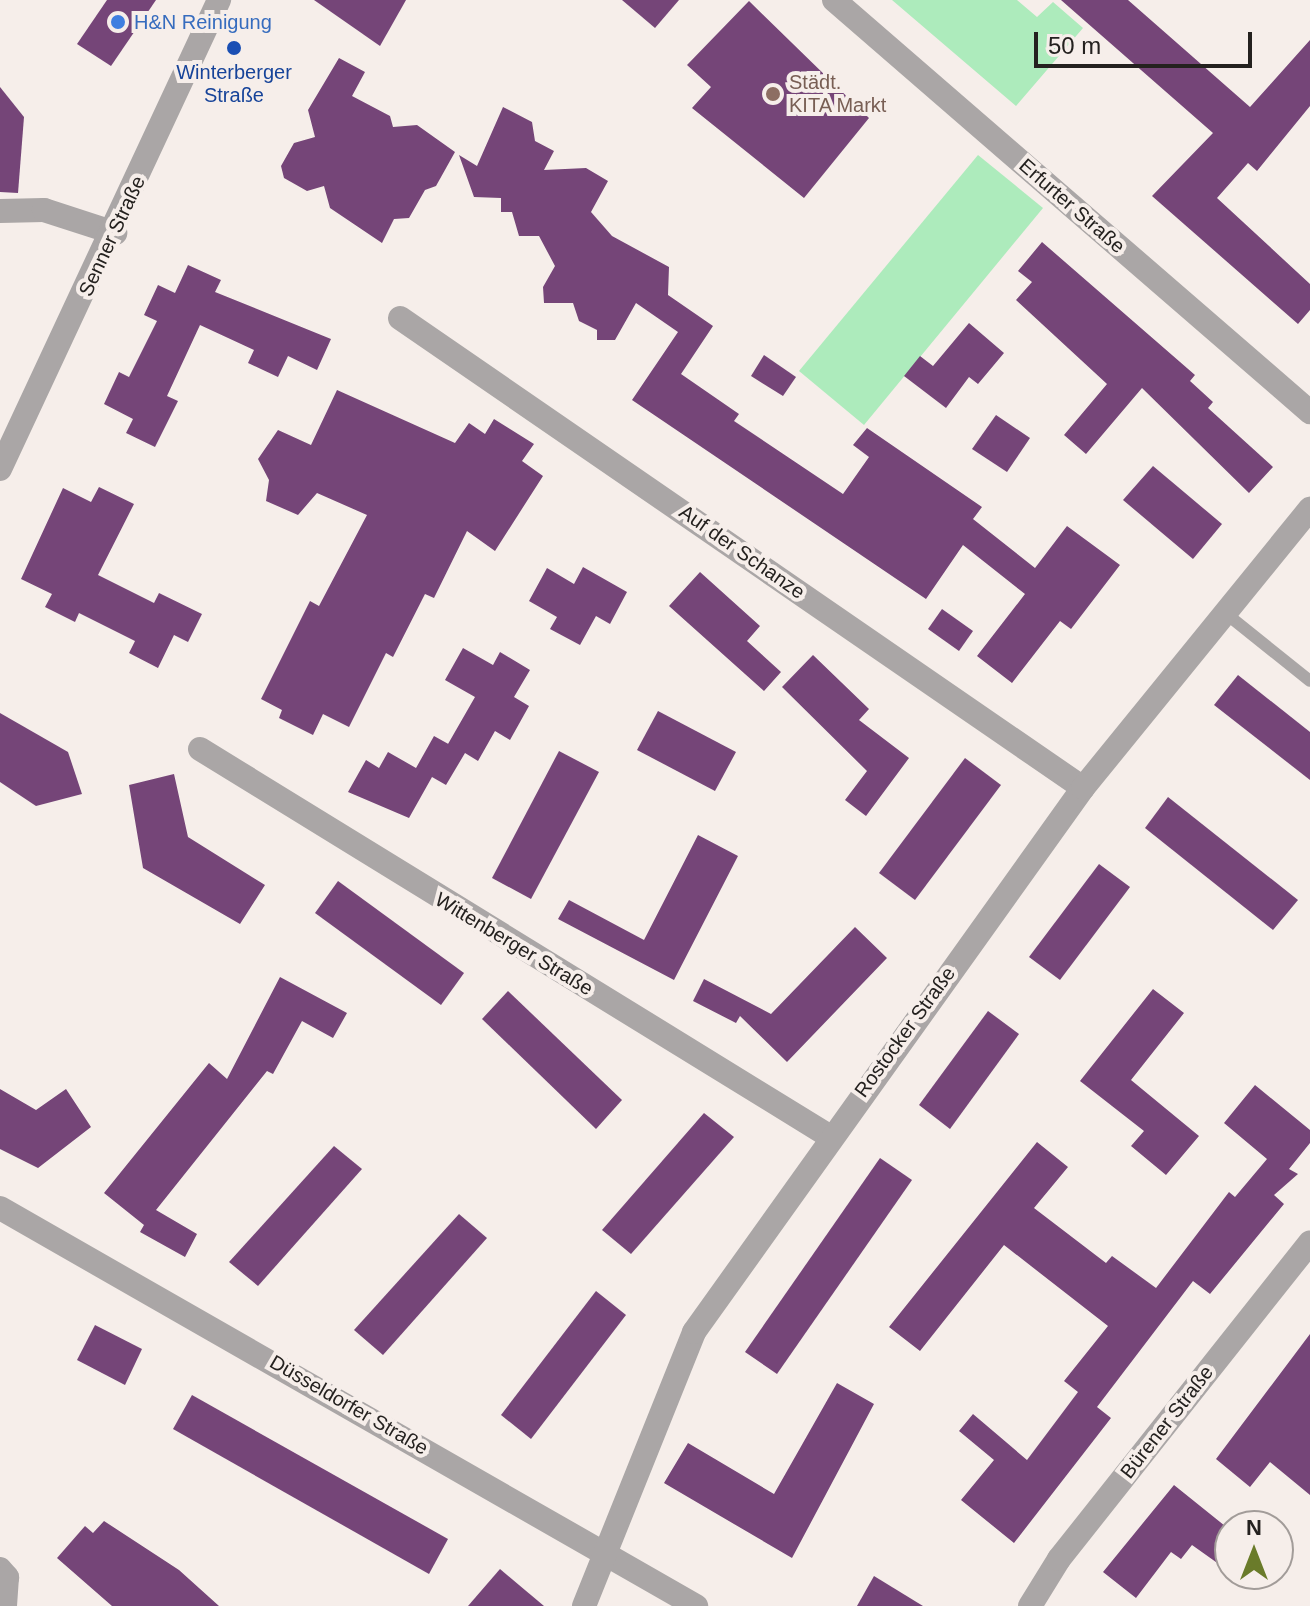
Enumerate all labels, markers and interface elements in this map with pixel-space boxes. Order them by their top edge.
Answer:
place label: H&N Reinigung [134,10,272,34]
marker: H&N Reinigung [109,13,127,31]
scale bar [1038,16,1256,66]
text: 50 m [1048,32,1101,59]
marker: Winterberger Straße [225,39,243,57]
place label: Winterberger Straße [176,60,292,107]
place label: Städt. KITA Markt [789,70,888,117]
marker: Städt. KITA Markt [764,85,782,103]
street label: Erfurter Straße [1014,154,1130,258]
street label: Senner Straße [74,172,150,300]
street label: Auf der Schanze [675,500,809,604]
street label: Wittenberger Straße [431,887,597,1001]
street label: Rostocker Straße [850,962,960,1102]
street label: Düsseldorfer Straße [266,1350,432,1460]
street label: Bürener Straße [1115,1361,1219,1483]
north arrow [1214,1510,1294,1590]
text: N [1246,1515,1262,1540]

